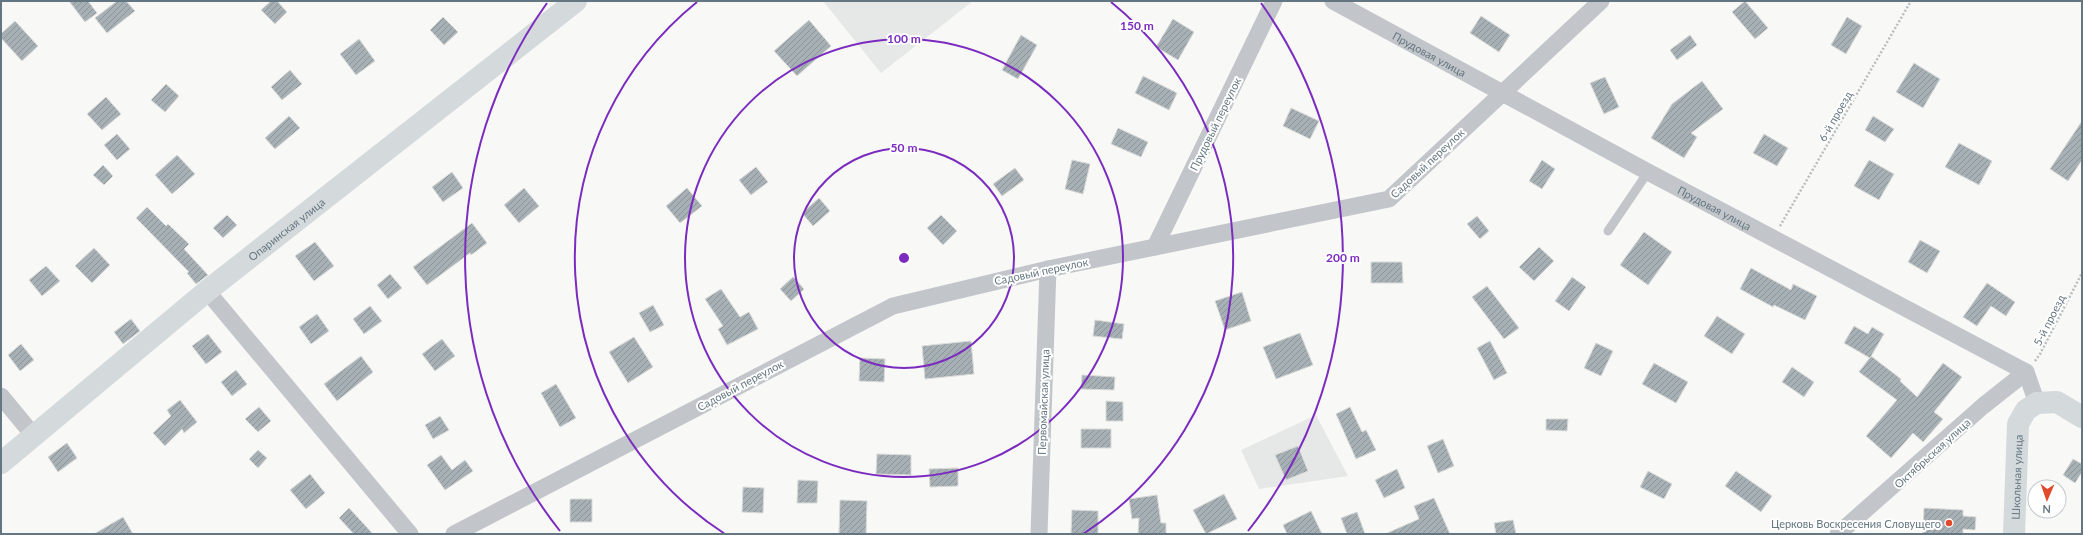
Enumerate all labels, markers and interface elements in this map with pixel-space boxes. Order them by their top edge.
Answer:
text: 150 m [1120,18,1154,33]
street label: Прудовая улица [1391,28,1469,79]
text: 100 m [887,31,921,46]
street label: Прудовый переулок [1187,75,1243,173]
street label: 6-й проезд [1815,88,1855,143]
street label: Садовый переулок [1388,125,1467,200]
text: 50 m [891,140,917,155]
street label: Прудовая улица [1676,183,1754,232]
street label: Опаринская улица [245,195,327,263]
text: 200 m [1326,250,1360,265]
centre of rings [897,251,911,265]
street label: Садовый переулок [993,255,1089,287]
street label: 5-й проезд [2031,292,2068,348]
street label: Первомайская улица [1035,349,1051,455]
street label: Садовый переулок [695,357,786,413]
street label: Октябрьская улица [1891,415,1973,491]
street label: Школьная улица [2008,434,2024,520]
north arrow [2027,479,2067,519]
text: N [2042,503,2051,516]
place label: Церковь Воскресения Словущего [1771,517,1941,530]
marker: Церковь Воскресения Словущего [1944,518,1954,528]

